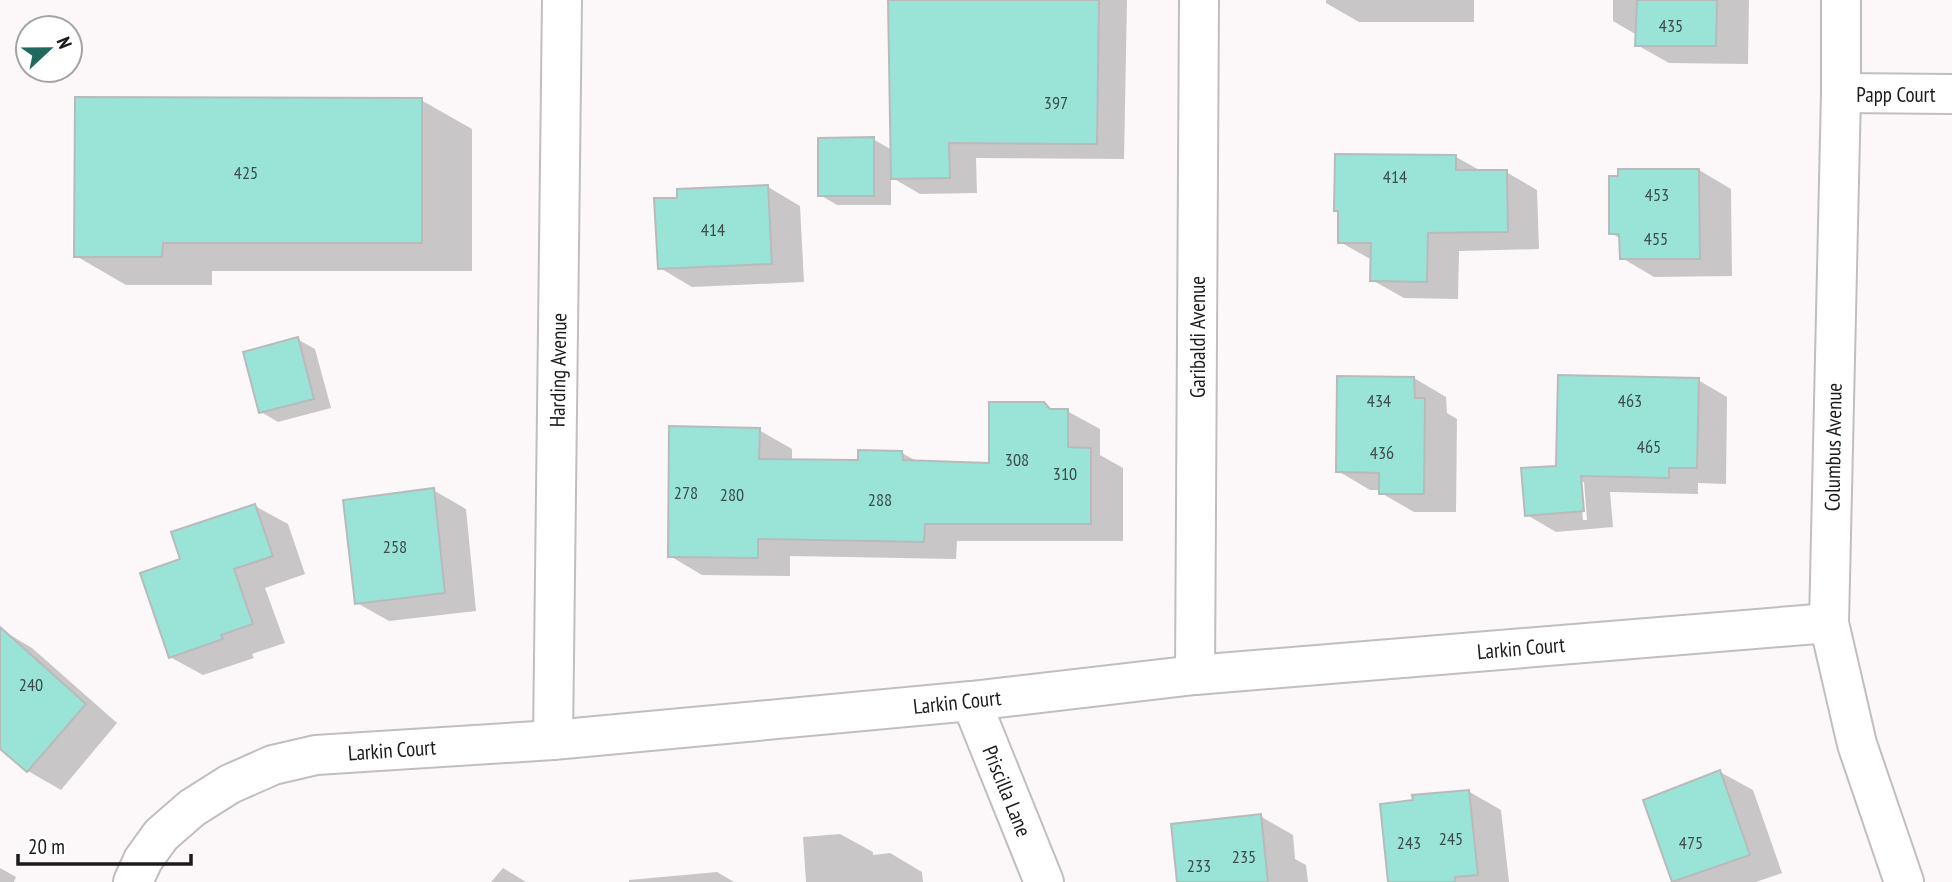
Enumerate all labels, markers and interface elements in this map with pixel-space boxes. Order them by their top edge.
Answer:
north arrow [14,14,84,84]
house number: 435 [1659,14,1683,37]
text: N [52,33,78,52]
street label: Papp Court [1856,81,1936,108]
house number: 397 [1044,91,1068,114]
house number: 425 [234,161,258,184]
house number: 414 [1383,165,1407,188]
house number: 453 [1645,183,1669,206]
house number: 414 [701,218,725,241]
house number: 455 [1644,227,1668,250]
street label: Garibaldi Avenue [1184,276,1211,398]
street label: Harding Avenue [544,313,572,427]
street label: Columbus Avenue [1818,383,1848,511]
house number: 434 [1367,389,1391,412]
house number: 463 [1618,389,1642,412]
house number: 465 [1637,435,1661,458]
house number: 436 [1370,441,1394,464]
house number: 308 [1005,448,1029,471]
house number: 310 [1053,462,1077,485]
house number: 278 [674,481,698,504]
house number: 280 [720,483,744,506]
house number: 288 [868,488,892,511]
house number: 258 [383,535,407,558]
street label: Larkin Court [1476,631,1566,665]
house number: 240 [19,673,43,696]
street label: Larkin Court [912,684,1002,720]
street label: Larkin Court [347,733,437,767]
street label: Priscilla Lane [977,742,1037,840]
scale bar [18,822,191,866]
house number: 245 [1439,827,1463,850]
house number: 243 [1397,831,1421,854]
house number: 475 [1679,831,1703,854]
text: 20 m [28,833,65,860]
house number: 235 [1232,845,1256,868]
house number: 233 [1187,854,1211,877]

